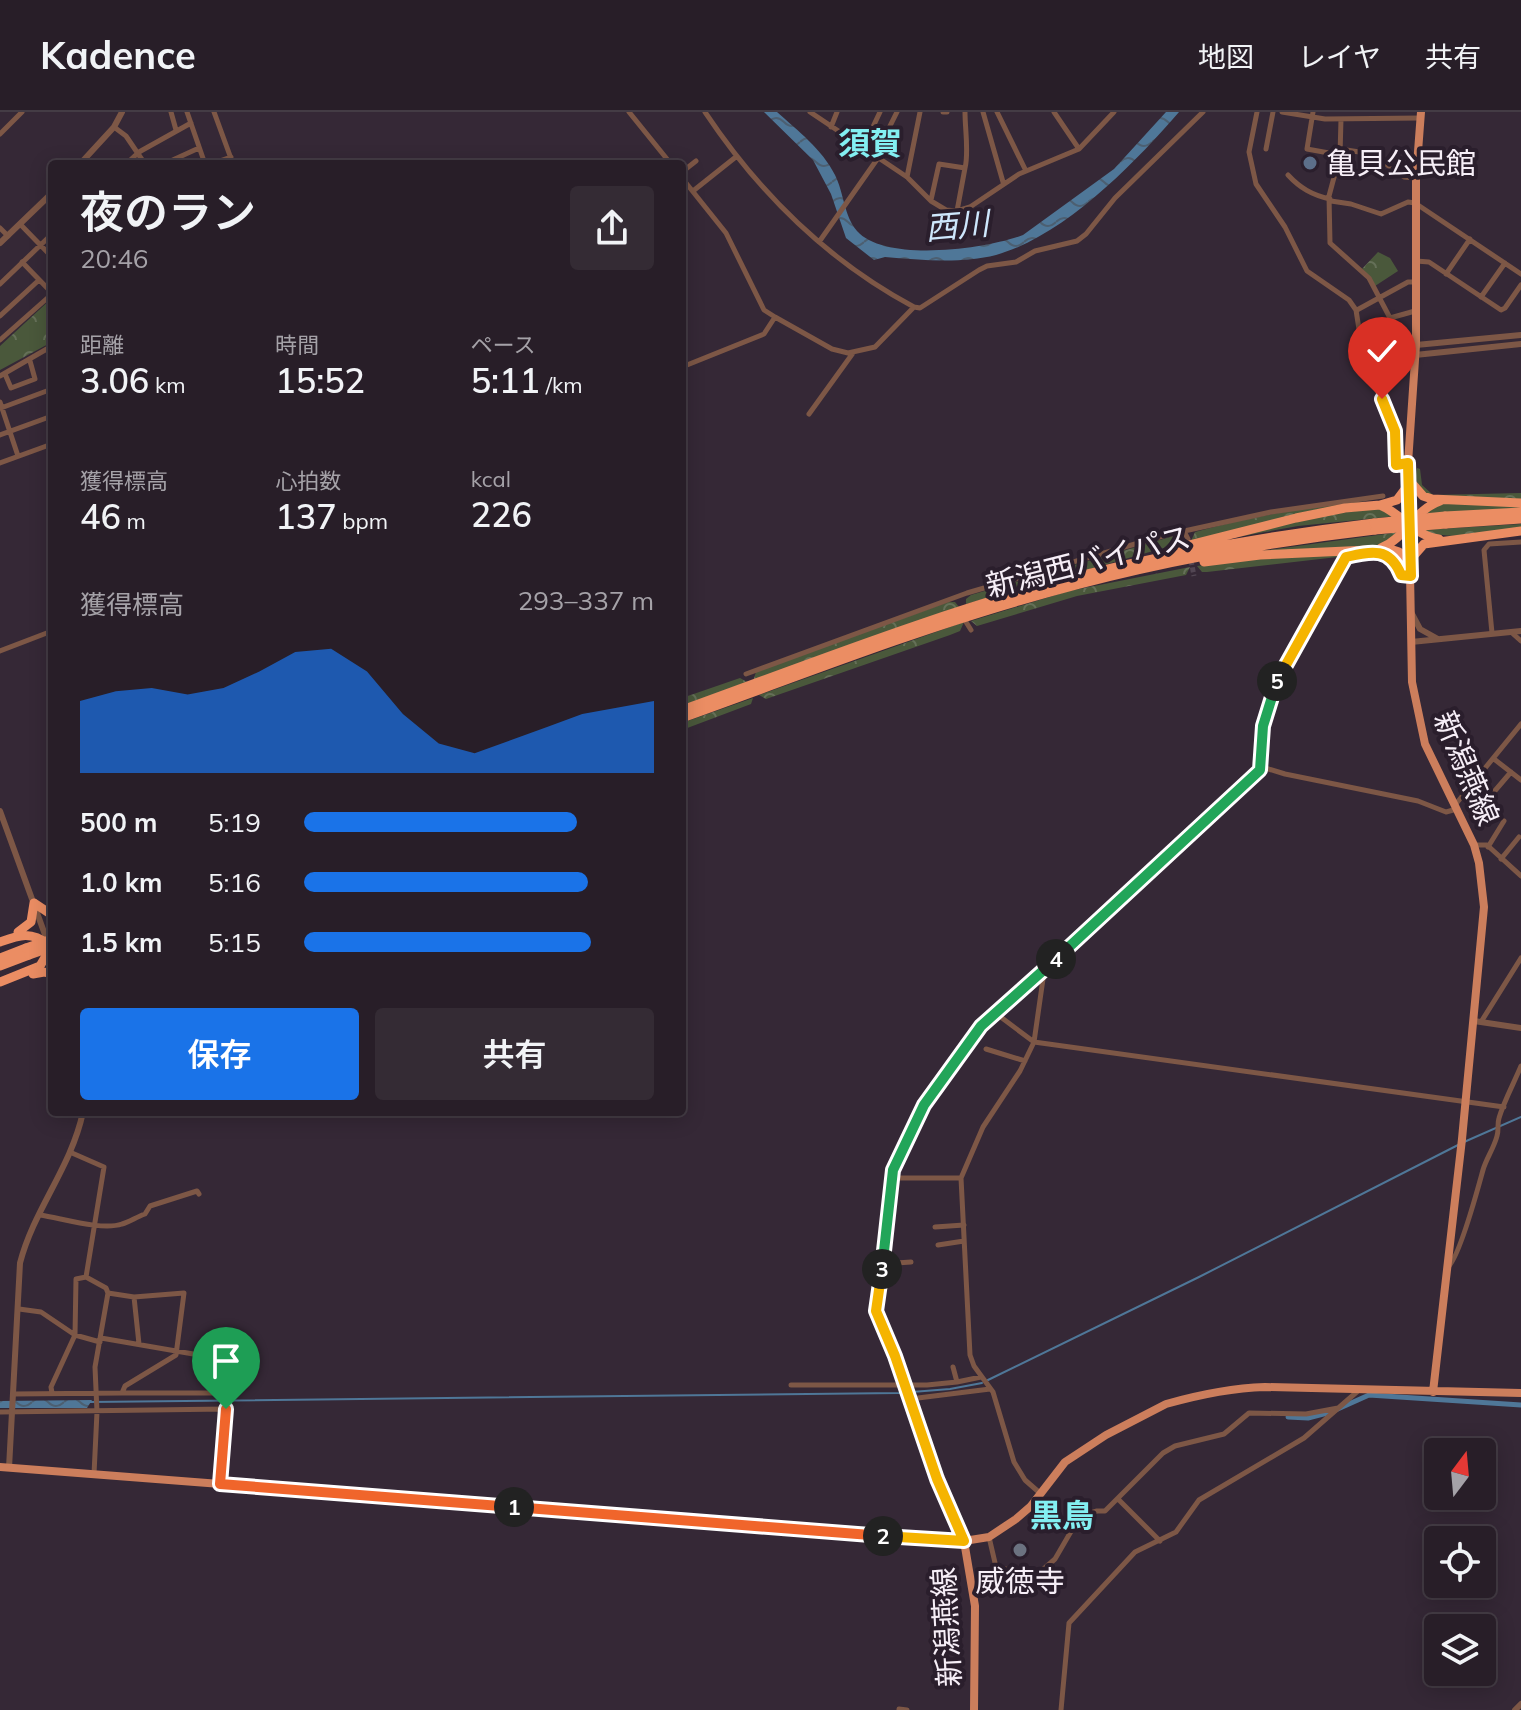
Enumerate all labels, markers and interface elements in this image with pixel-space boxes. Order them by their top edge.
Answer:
text: Kadence [40,31,196,79]
text: 地図 [1198,39,1254,74]
text: レイヤ [1298,39,1381,74]
text: 共有 [1425,39,1481,74]
district label: 須賀 [838,123,902,163]
place label: 亀貝公民館 [1326,144,1476,182]
marker: 亀貝公民館 [1301,154,1319,172]
text: 夜のラン [80,184,256,239]
button: share [570,186,654,270]
water label: 西川 [923,202,994,248]
text: 20:46 [80,242,148,275]
pin [1348,317,1416,399]
icon: check [1360,329,1404,373]
text: 距離 [80,331,124,359]
text: 時間 [275,331,319,359]
text: ペース [471,331,536,359]
text: 3.06 [80,359,149,402]
text: 15:52 [275,359,365,402]
text: 5:11 [471,359,540,402]
text: km [149,371,186,399]
text: /km [540,371,583,399]
text: kcal [471,465,511,493]
text: 獲得標高 [80,467,168,495]
text: 心拍数 [275,467,341,495]
text: 226 [471,493,532,536]
text: 46 [80,495,121,538]
text: 137 [275,495,337,538]
text: m [121,507,146,535]
text: bpm [337,507,388,535]
street label: 新潟西バイパス [982,517,1194,605]
text: 293–337 m [518,584,654,617]
text: 獲得標高 [80,588,184,621]
pin: 5 [1257,661,1297,701]
text: 5 [1270,667,1284,695]
street label: 新潟燕線 [1426,705,1508,831]
text: 500 m [80,806,157,839]
text: 5:19 [208,806,261,839]
text: 1.0 km [80,866,163,899]
text: 5:16 [208,866,261,899]
text: 1.5 km [80,926,163,959]
text: 5:15 [208,926,261,959]
pin: 4 [1036,939,1076,979]
text: 4 [1049,945,1063,973]
button: 保存 [80,1008,359,1100]
button: 共有 [375,1008,654,1100]
pin: 3 [862,1249,902,1289]
text: 3 [875,1255,889,1283]
pin [192,1327,260,1409]
icon: arrive [204,1339,248,1383]
north arrow [1424,1438,1496,1510]
map controls [1424,1438,1496,1686]
pin: 1 [494,1487,534,1527]
text: 1 [507,1493,521,1521]
district label: 黒鳥 [1030,1495,1094,1535]
pin: 2 [863,1516,903,1556]
text: 2 [876,1522,890,1550]
button: locate [1424,1526,1496,1598]
marker: 威徳寺 [1011,1541,1029,1559]
place label: 威徳寺 [975,1562,1065,1600]
street label: 新潟燕線 [924,1566,968,1688]
button: layers [1424,1614,1496,1686]

